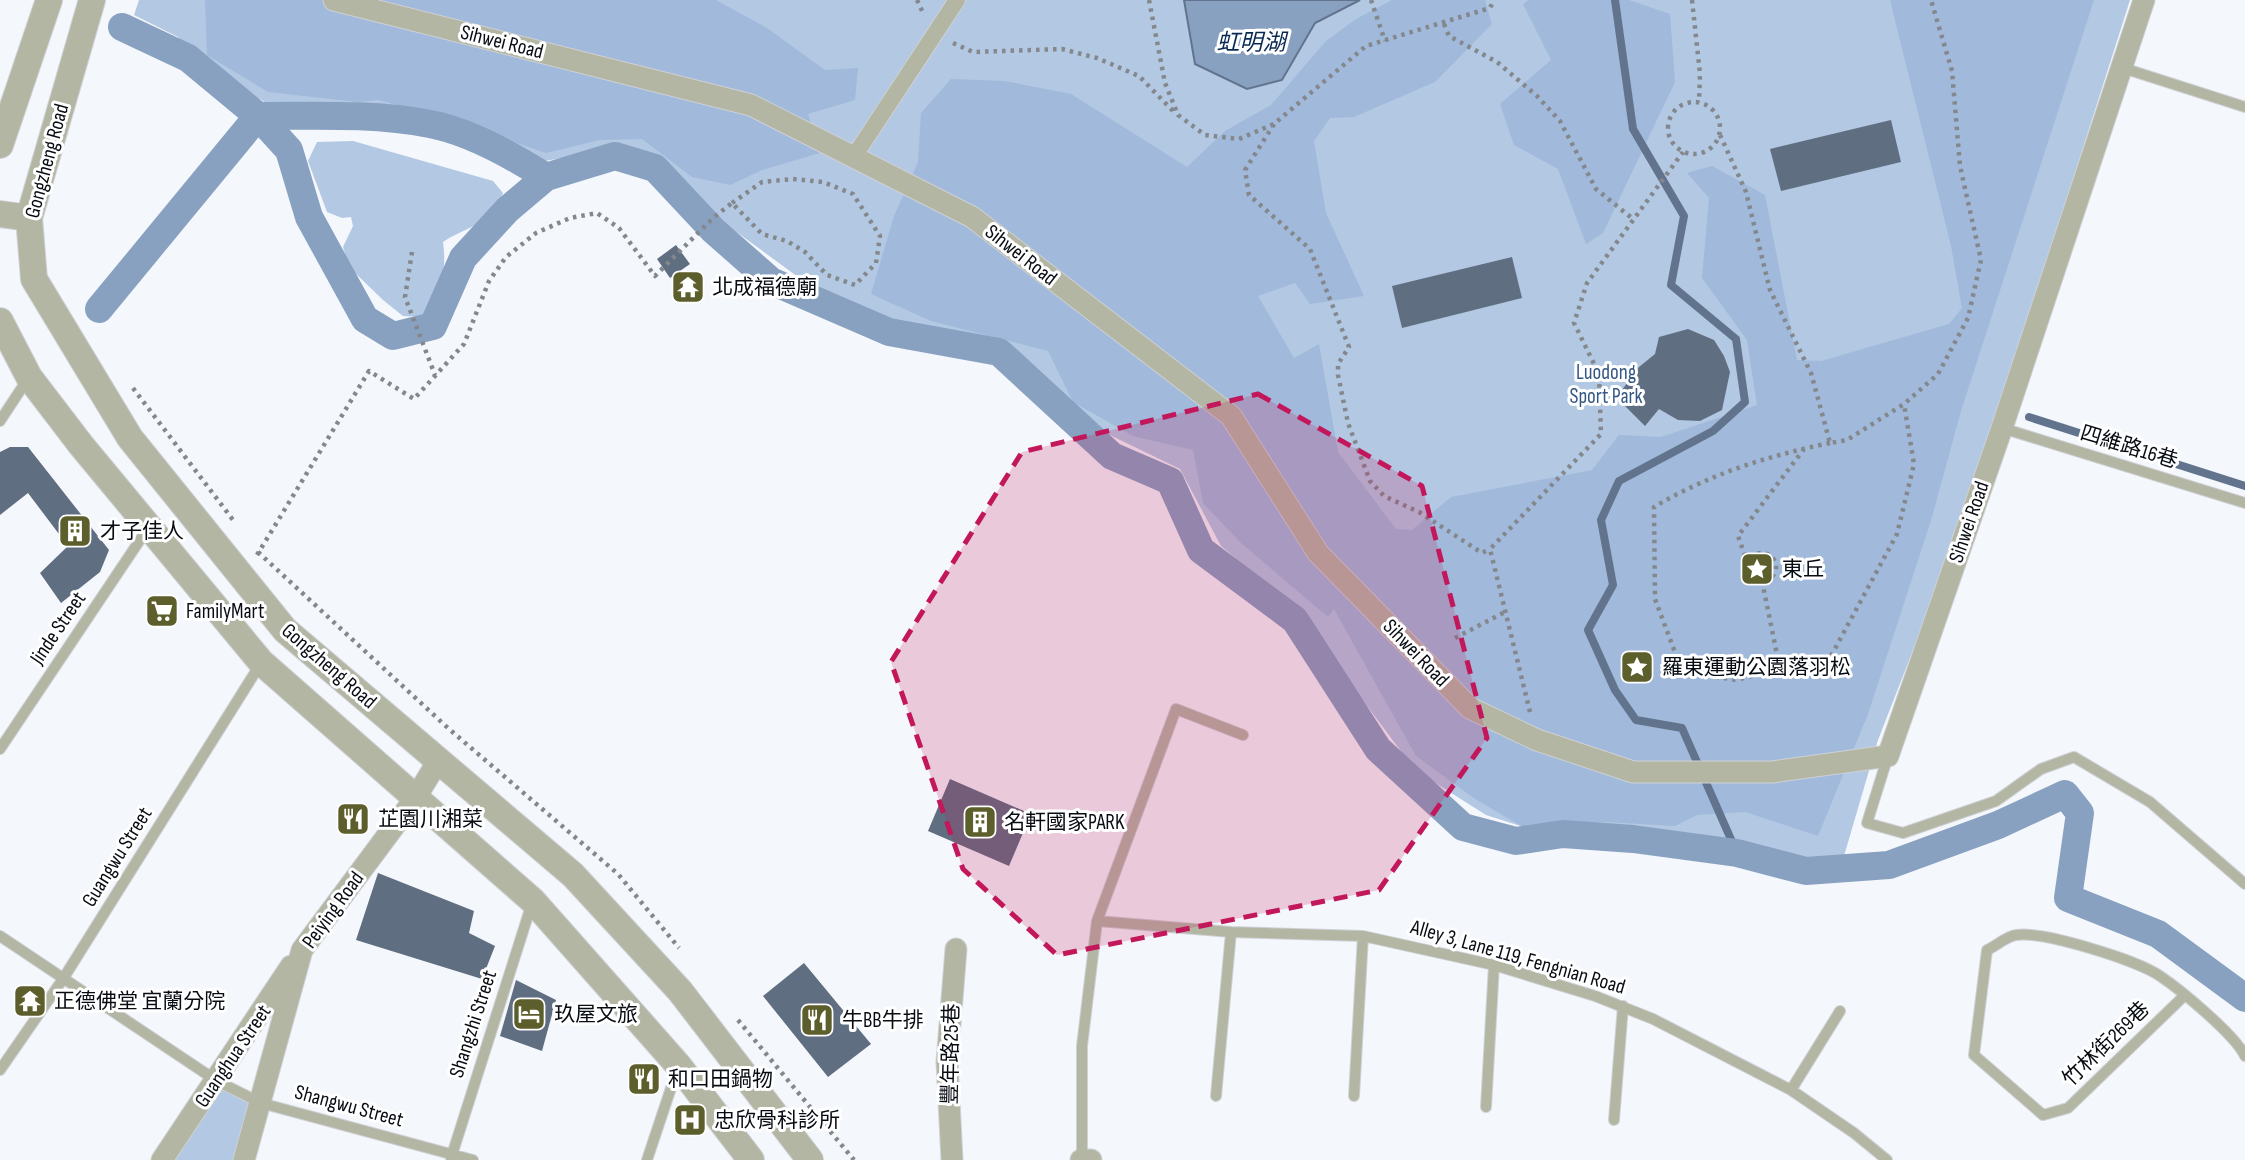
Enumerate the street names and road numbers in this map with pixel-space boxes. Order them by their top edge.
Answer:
street label: Sihwei Road [458,20,546,64]
street label: Gongzheng Road [20,101,74,221]
street label: Sihwei Road [980,219,1062,291]
street label: 四維路16巷 [2077,420,2181,474]
street label: Sihwei Road [1943,478,1995,566]
street label: Jinde Street [24,587,91,670]
street label: Sihwei Road [1378,614,1454,692]
street label: Gongzheng Road [277,618,381,714]
street label: Guangwu Street [77,803,157,911]
street label: Peiying Road [297,867,369,953]
street label: Alley 3, Lane 119, Fengnian Road [1407,914,1628,1000]
street label: Shangzhi Street [444,967,502,1081]
street label: 竹林街269巷 [2057,996,2155,1092]
street label: Guanghua Street [190,1000,276,1112]
street label: 豐年路25巷 [938,1003,964,1105]
street label: Shangwu Street [292,1080,406,1132]

